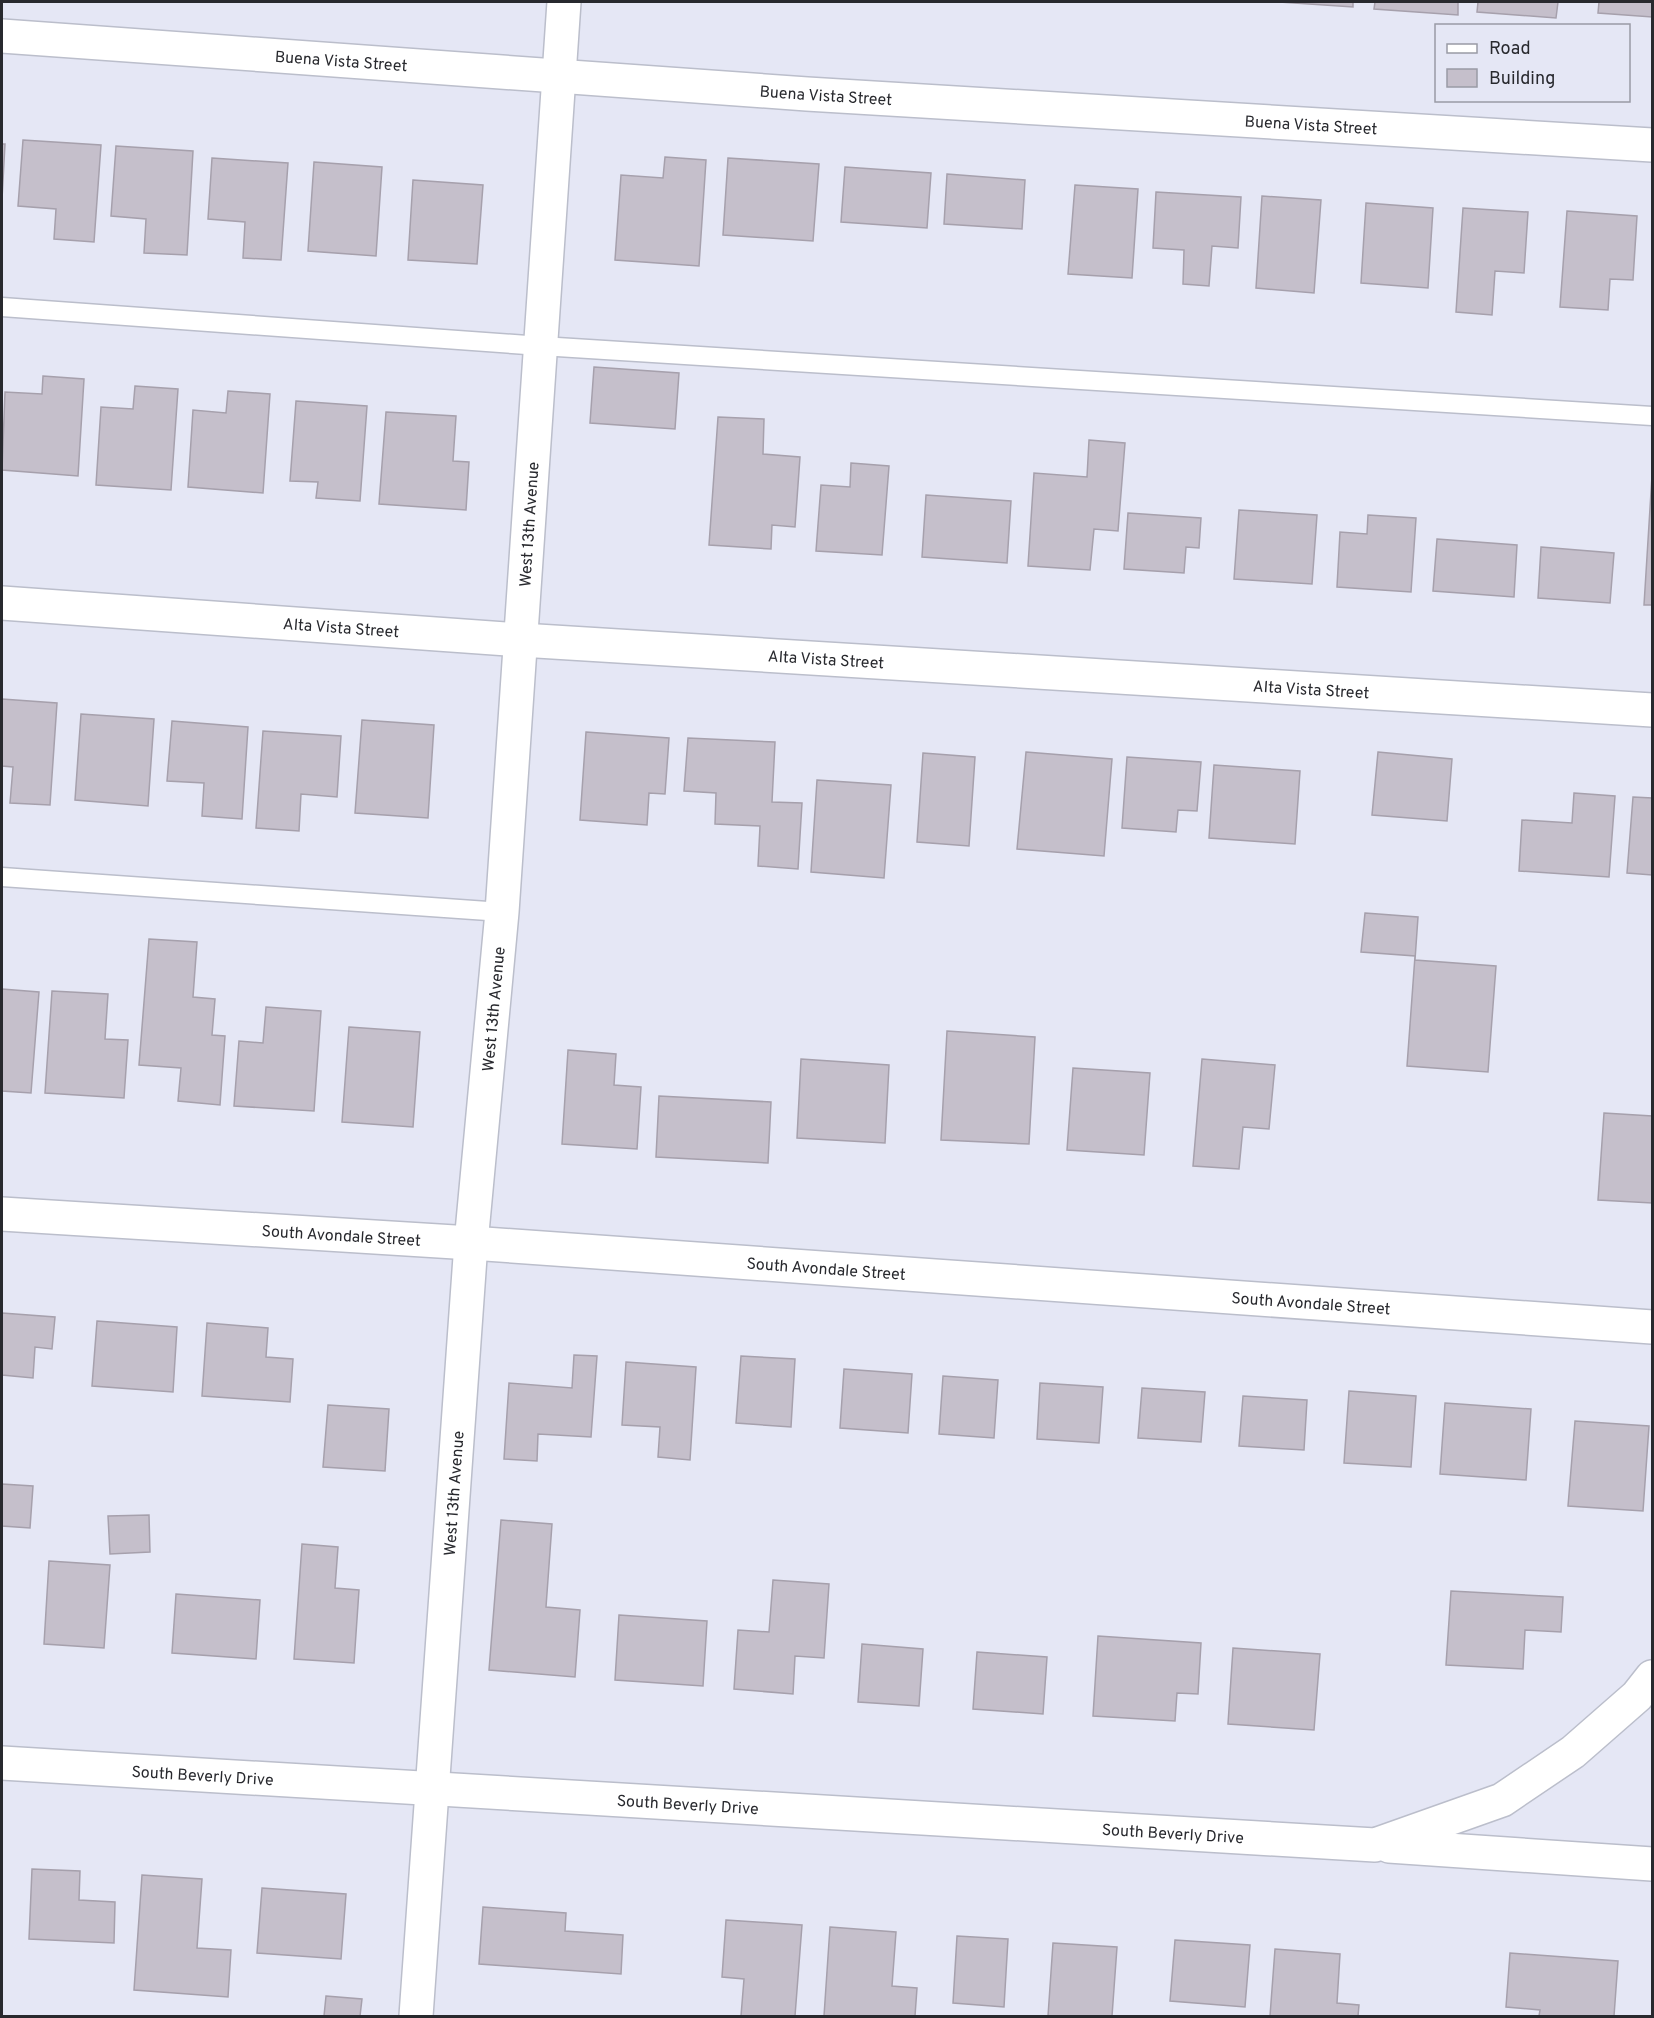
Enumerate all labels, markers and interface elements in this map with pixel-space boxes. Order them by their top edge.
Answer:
legend [1435,24,1630,102]
text: Road [1489,38,1531,61]
street label: Buena Vista Street [274,48,408,77]
text: Building [1489,68,1555,91]
street label: Buena Vista Street [759,83,893,111]
street label: Buena Vista Street [1244,112,1378,140]
street label: West 13th Avenue [516,461,545,588]
street label: Alta Vista Street [282,615,400,643]
street label: Alta Vista Street [767,647,885,674]
street label: Alta Vista Street [1252,677,1370,704]
street label: West 13th Avenue [479,946,511,1073]
street label: South Avondale Street [261,1222,421,1252]
street label: South Avondale Street [746,1255,906,1286]
street label: South Avondale Street [1231,1289,1391,1320]
street label: West 13th Avenue [441,1430,470,1557]
street label: South Beverly Drive [131,1763,274,1791]
street label: South Beverly Drive [616,1792,759,1820]
street label: South Beverly Drive [1101,1821,1244,1849]

